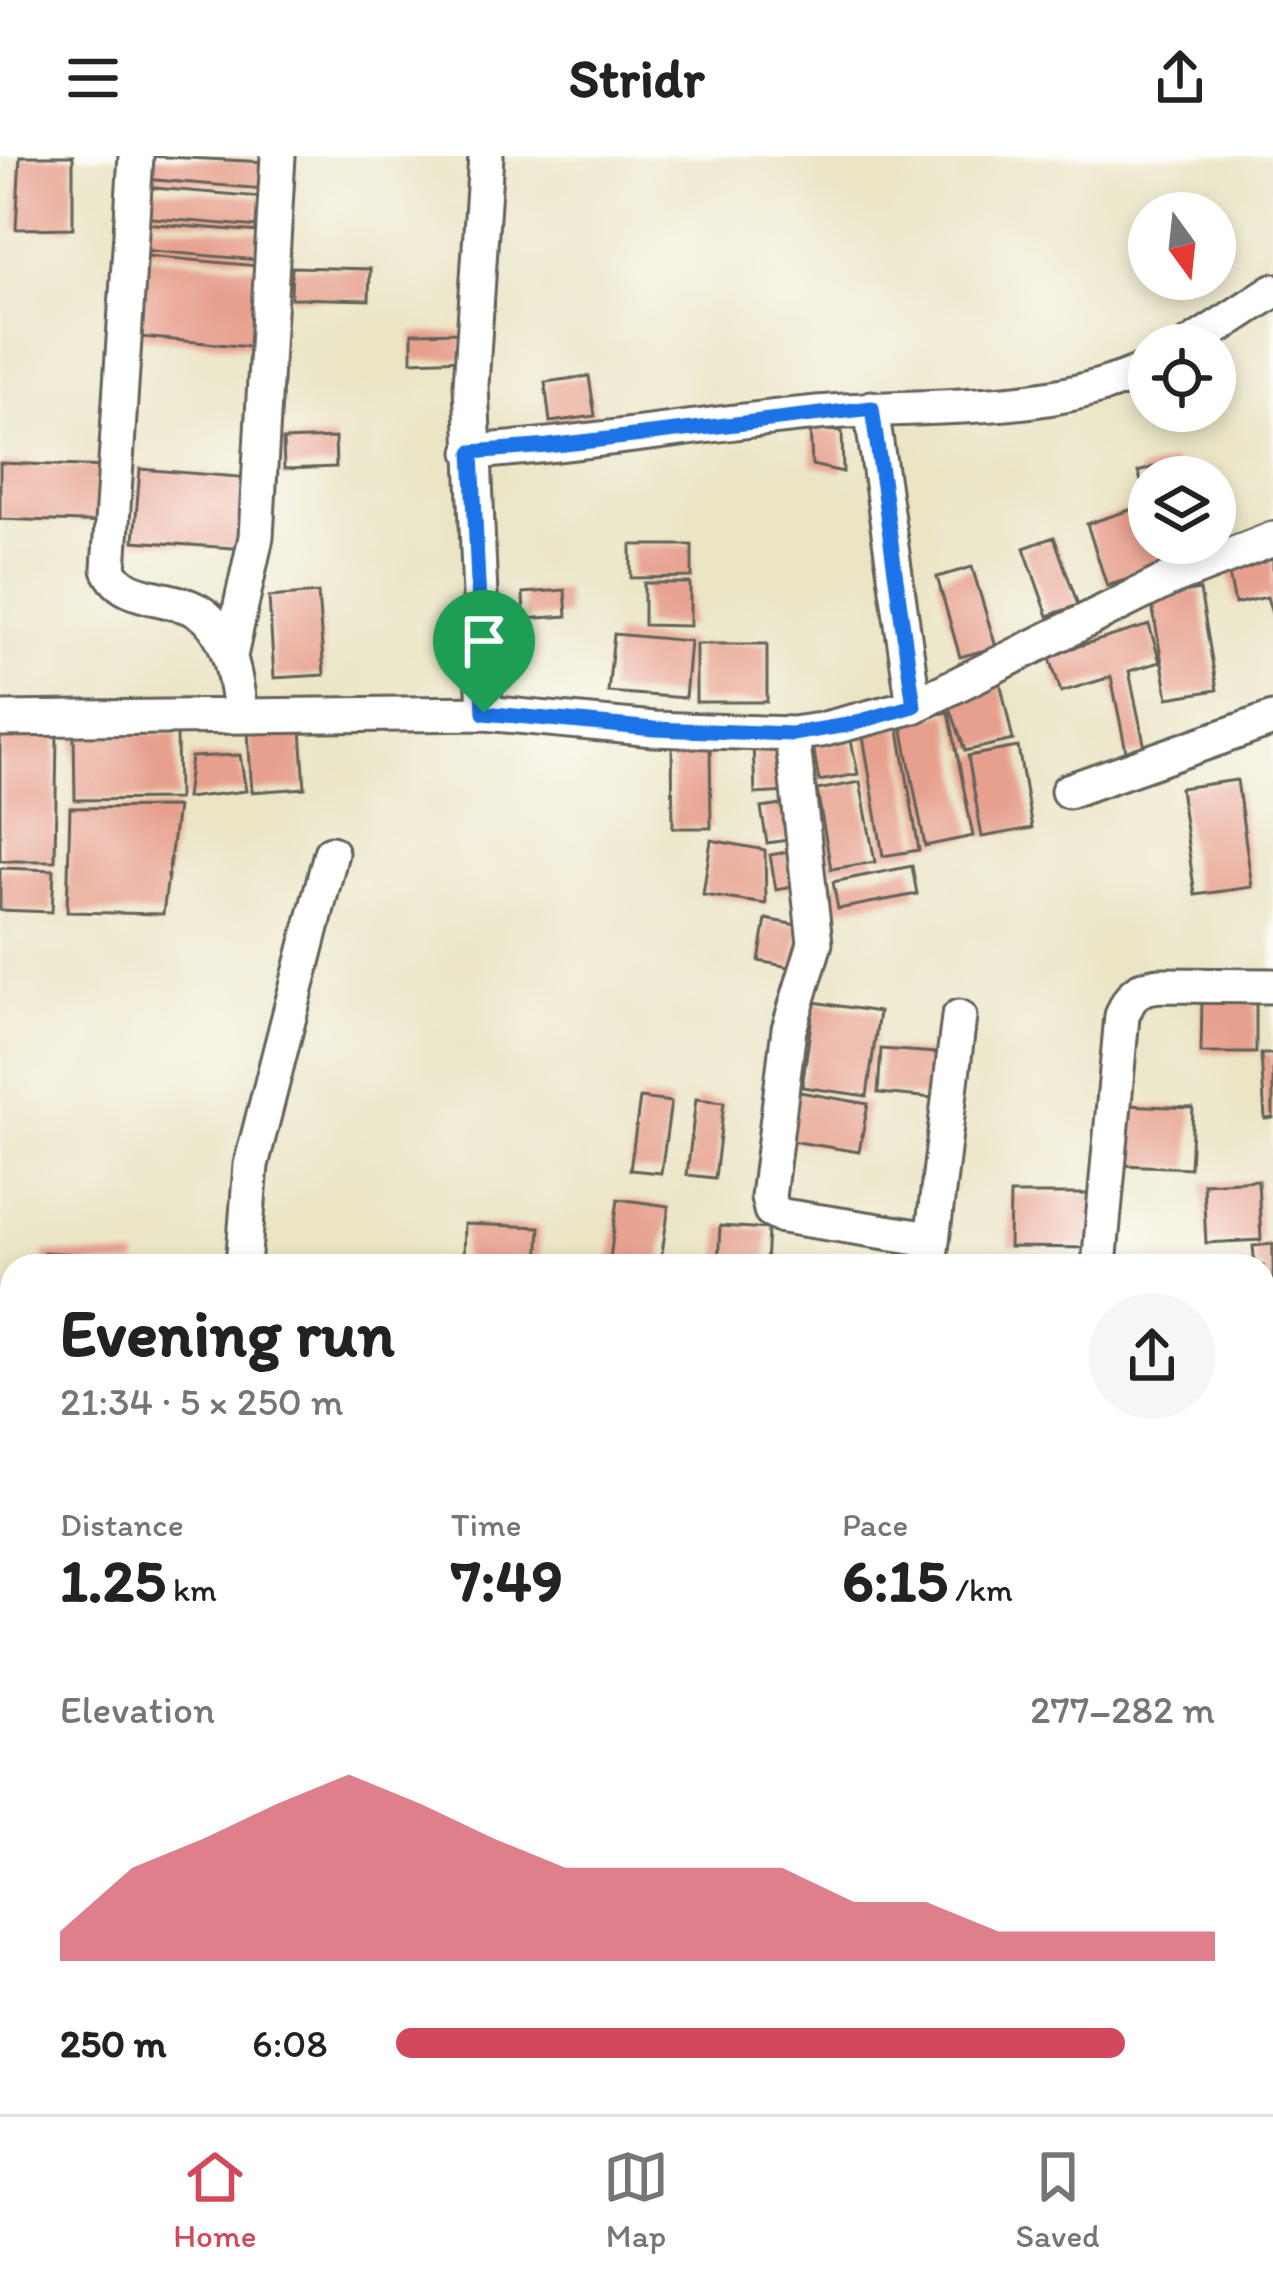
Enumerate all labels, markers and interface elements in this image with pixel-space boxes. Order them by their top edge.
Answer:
icon: menu [60,45,126,111]
icon: share [1147,45,1213,111]
text: Stridr [569,46,704,111]
north arrow [1128,192,1236,300]
map controls [1128,192,1236,564]
button: locate [1128,324,1236,432]
button: layers [1128,456,1236,564]
pin [433,590,535,713]
icon: arrive [451,608,517,674]
text: Evening run [60,1293,395,1373]
button: share [1089,1293,1215,1419]
text: 21:34 · 5 × 250 m [60,1378,343,1425]
text: Distance [60,1505,184,1544]
text: Time [451,1505,521,1544]
text: Pace [842,1505,908,1544]
text: 1.25 [60,1544,166,1616]
text: 7:49 [451,1544,563,1616]
text: 6:15 [842,1544,948,1616]
text: km [166,1570,217,1609]
text: /km [948,1570,1013,1609]
text: Elevation [60,1686,215,1733]
text: 277–282 m [1030,1686,1215,1733]
text: 250 m [60,2020,167,2067]
text: 6:08 [252,2020,328,2067]
tab: Home [173,2144,256,2255]
tab: Map [603,2144,669,2255]
tab: Saved [1016,2144,1100,2255]

